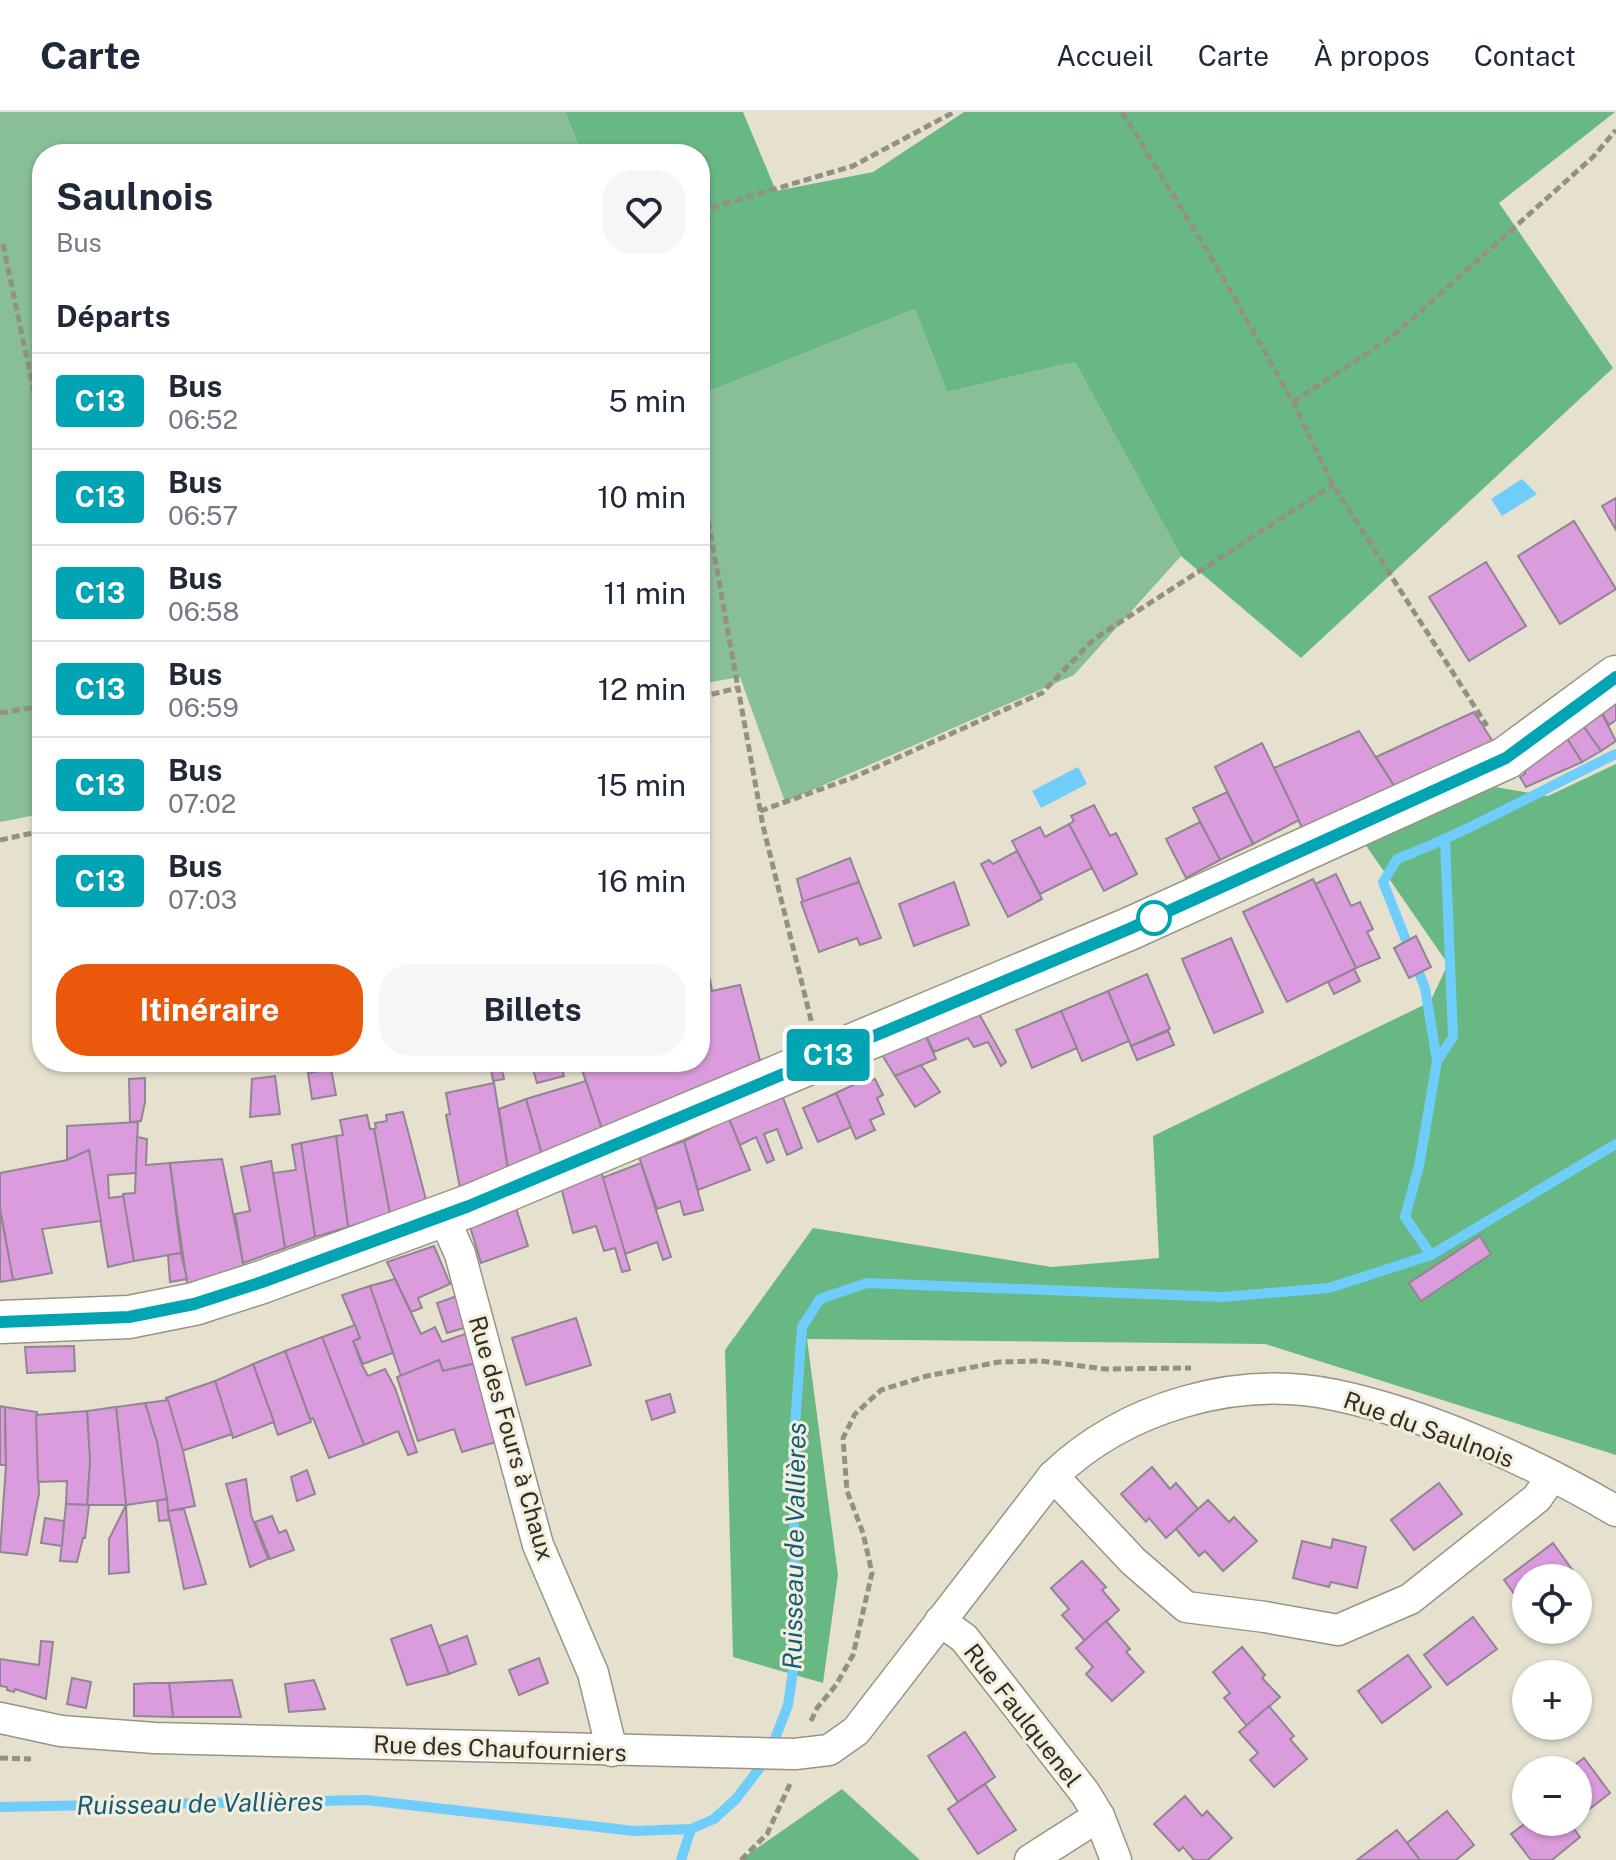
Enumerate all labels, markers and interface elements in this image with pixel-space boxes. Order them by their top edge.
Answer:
text: Carte [40,33,141,78]
text: Accueil [1056,39,1154,72]
text: Carte [1198,39,1269,72]
text: À propos [1313,39,1430,72]
text: Contact [1474,39,1576,72]
button: heart [602,170,686,254]
text: Saulnois [56,174,213,219]
text: Bus [56,227,102,258]
text: Départs [56,298,170,334]
text: Bus [168,368,222,404]
text: 5 min [609,383,686,419]
text: C13 [75,384,125,417]
text: 06:52 [168,404,238,435]
text: Bus [168,464,222,500]
text: 10 min [597,479,686,515]
text: C13 [75,480,125,513]
text: 06:57 [168,500,238,531]
text: Bus [168,560,222,596]
text: 11 min [603,575,686,611]
text: C13 [75,576,125,609]
text: 06:58 [168,596,239,627]
text: Bus [168,656,222,692]
text: 12 min [598,671,686,707]
text: C13 [75,672,125,705]
text: 06:59 [168,692,239,723]
text: Bus [168,752,222,788]
text: 15 min [596,767,686,803]
text: C13 [75,768,125,801]
text: 07:02 [168,788,236,819]
text: Bus [168,848,222,884]
text: 16 min [597,863,686,899]
text: C13 [75,864,125,897]
text: 07:03 [168,884,237,915]
unlabelled marker [1137,901,1171,935]
button: Itinéraire [56,964,363,1056]
button: Billets [379,964,686,1056]
line badge: C13 [782,1029,874,1081]
text: C13 [803,1038,853,1071]
street label: Rue des Fours à Chaux [464,1312,560,1564]
street label: Rue du Saulnois [1340,1385,1518,1473]
water label: Ruisseau de Vallières [776,1422,812,1670]
map controls [1512,1564,1592,1836]
button: locate [1512,1564,1592,1644]
street label: Rue Faulquenel [958,1638,1088,1792]
button: + [1512,1660,1592,1740]
street label: Rue des Chaufourniers [373,1730,627,1766]
button: − [1512,1756,1592,1836]
water label: Ruisseau de Vallières [76,1785,324,1821]

